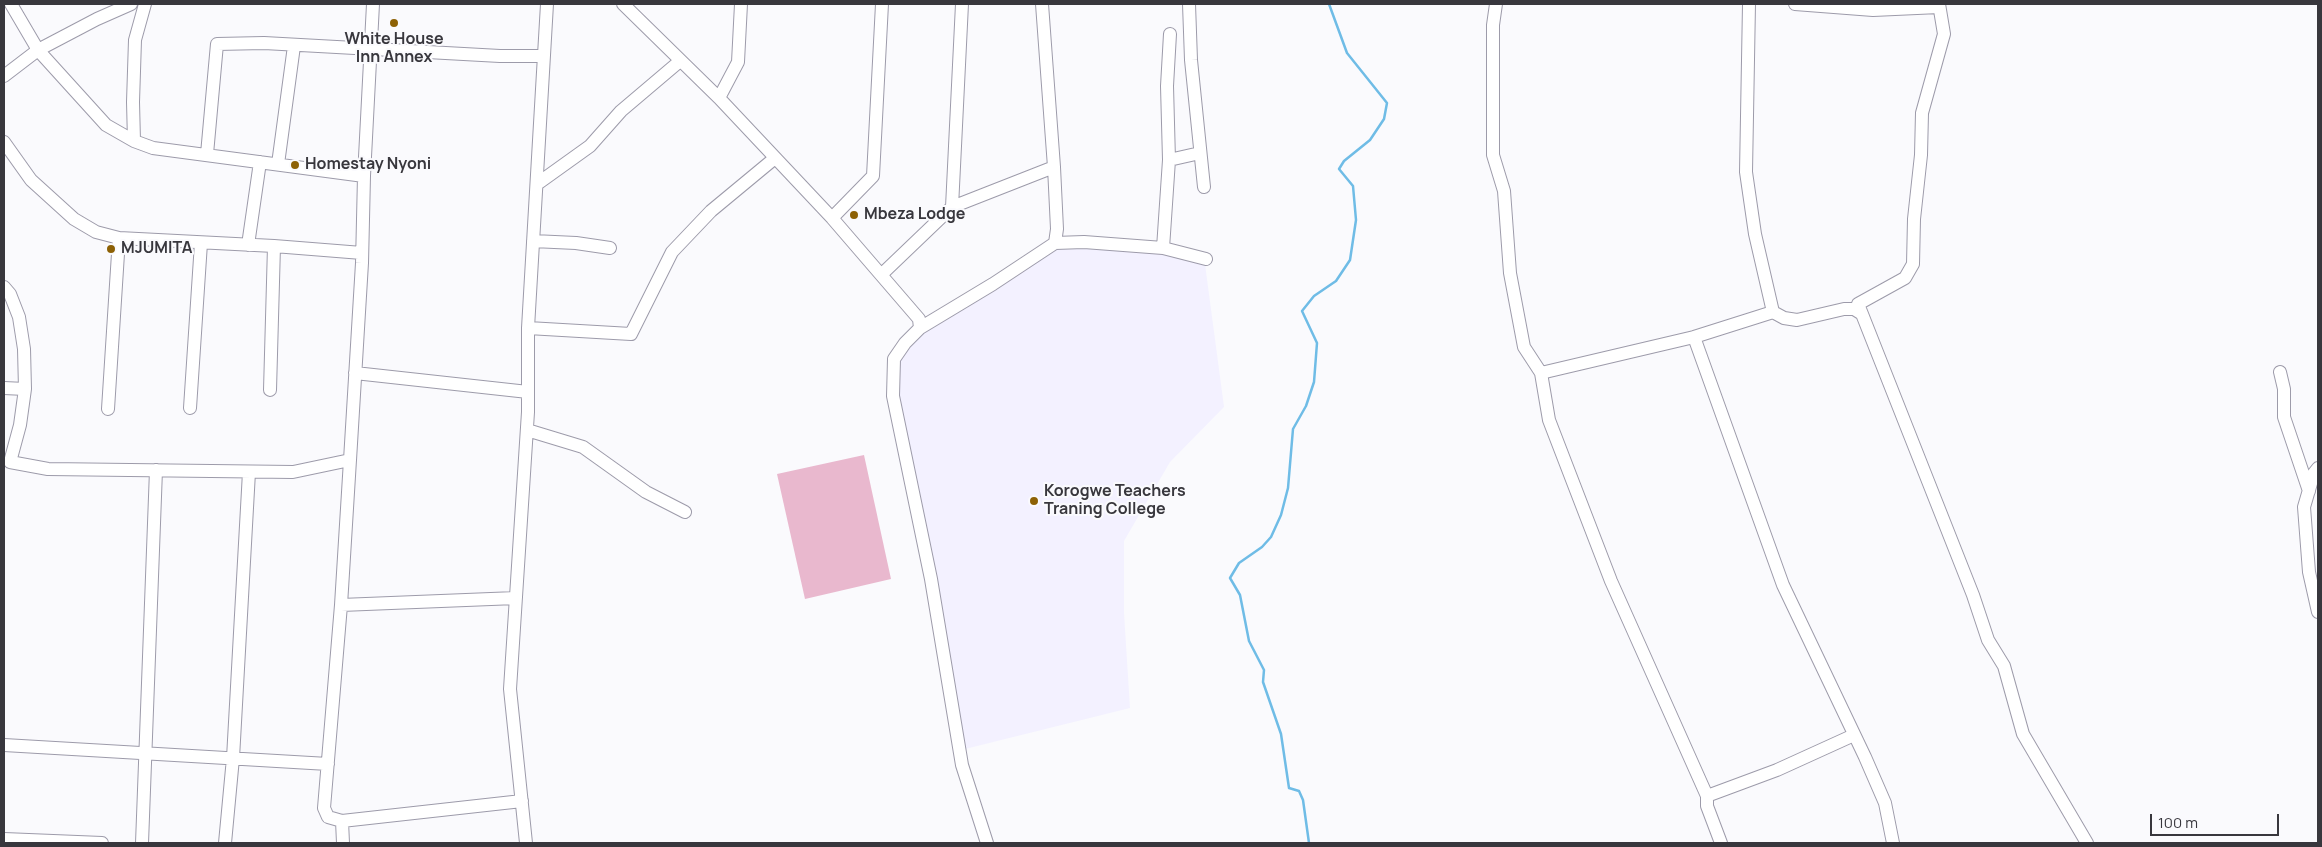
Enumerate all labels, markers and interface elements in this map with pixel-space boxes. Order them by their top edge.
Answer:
marker: White House Inn Annex [388,17,400,29]
place label: White House Inn Annex [344,30,444,68]
place label: Homestay Nyoni [305,155,431,175]
marker: Homestay Nyoni [289,159,301,171]
place label: Mbeza Lodge [864,205,965,225]
marker: Mbeza Lodge [848,209,860,221]
place label: MJUMITA [121,239,192,259]
marker: MJUMITA [105,243,117,255]
place label: Korogwe Teachers Traning College [1044,482,1186,520]
marker: Korogwe Teachers Traning College [1028,495,1040,507]
scale bar [2152,804,2281,836]
text: 100 m [2158,812,2198,833]

